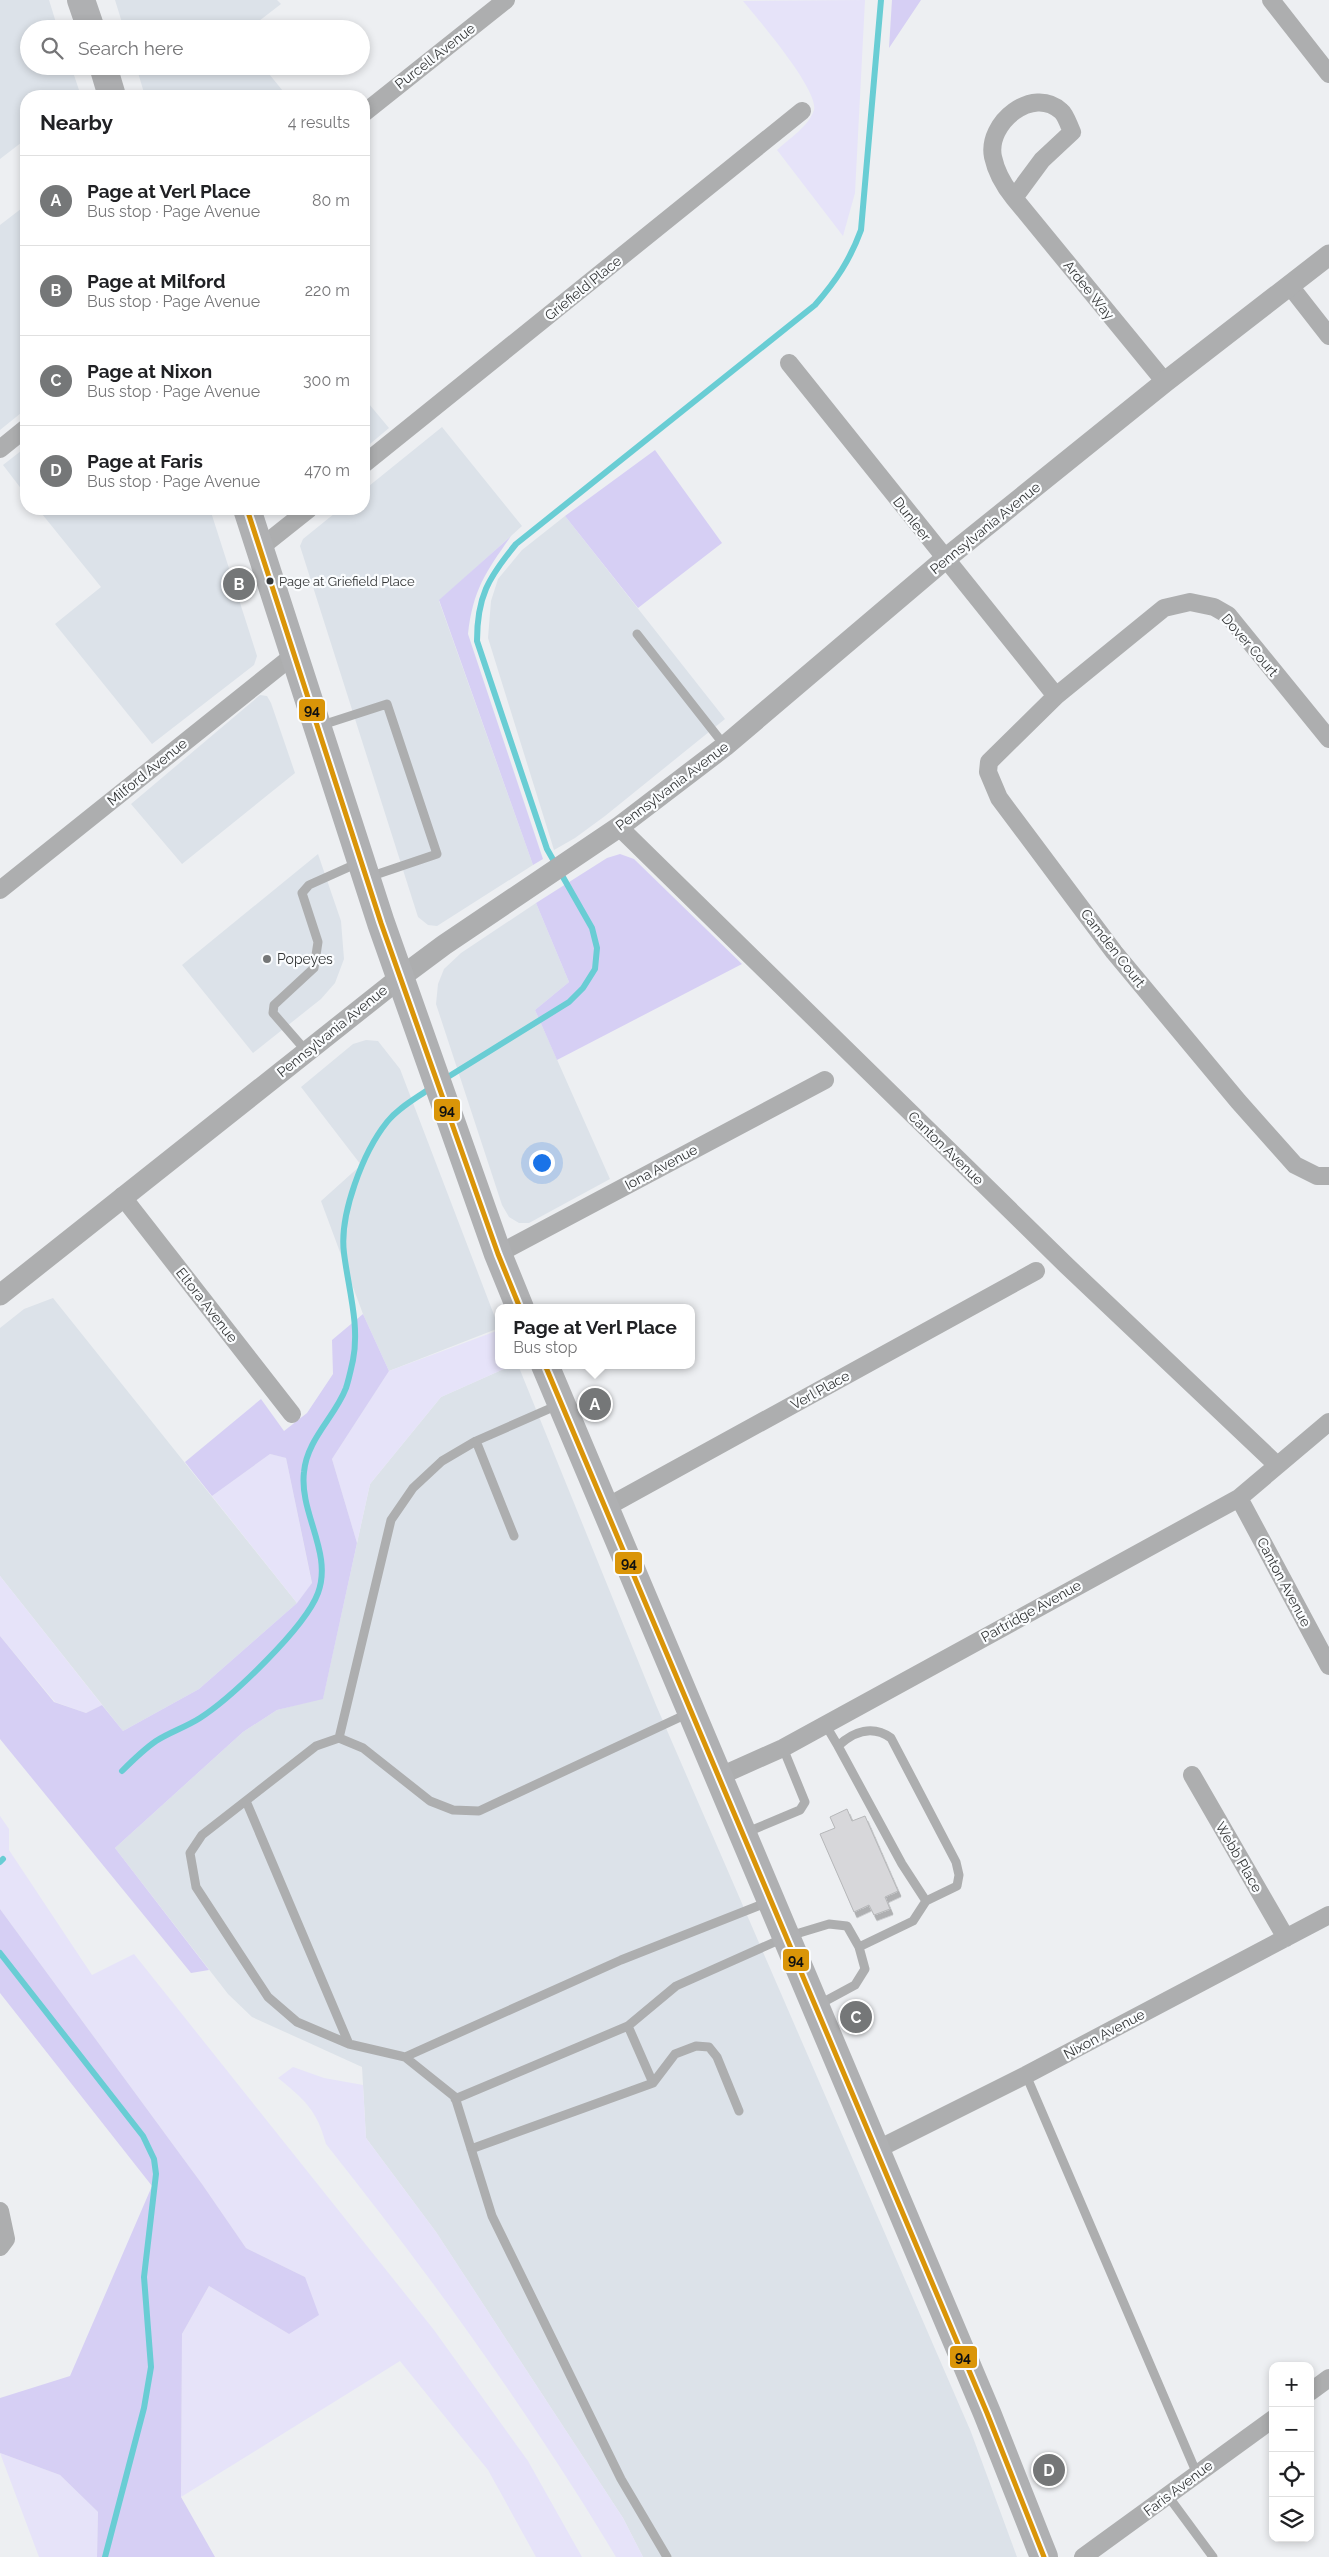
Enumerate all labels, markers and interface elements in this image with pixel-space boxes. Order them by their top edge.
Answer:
search box [20,20,370,75]
street label: Purcell Avenue [392,20,478,92]
icon: search [38,34,66,62]
text: Search here [78,37,184,59]
text: Nearby [40,110,113,135]
text: 4 results [288,113,350,132]
text: Page at Verl Place [87,180,251,202]
text: A [51,191,61,210]
text: 80 m [312,191,350,210]
text: Bus stop · Page Avenue [87,202,260,221]
street label: Griefield Place [542,252,624,324]
street label: Ardee Way [1060,257,1118,323]
text: Page at Milford [87,270,225,292]
text: B [51,281,61,300]
text: 220 m [305,281,350,300]
text: Bus stop · Page Avenue [87,292,260,311]
text: Page at Nixon [87,360,212,382]
text: C [51,371,61,390]
text: 300 m [303,371,350,390]
text: Bus stop · Page Avenue [87,382,260,401]
text: Page at Faris [87,450,203,472]
text: D [50,461,62,480]
text: 470 m [304,461,350,480]
text: Bus stop · Page Avenue [87,472,260,491]
street label: Pennsylvania Avenue [927,479,1043,577]
street label: Dunleer [890,494,934,544]
pin: B [223,565,255,603]
place label: Page at Griefield Place [279,574,415,589]
marker: Page at Griefield Place [265,576,275,586]
street label: Dover Court [1219,610,1282,680]
line badge: 94 [298,698,326,722]
text: 94 [304,702,320,718]
street label: Milford Avenue [104,735,190,809]
street label: Pennsylvania Avenue [613,738,731,834]
street label: Camden Court [1078,906,1149,990]
place label: Popeyes [277,951,333,967]
marker: Popeyes [261,953,273,965]
street label: Pennsylvania Avenue [274,982,390,1080]
line badge: 94 [433,1098,461,1122]
text: 94 [439,1102,455,1118]
street label: Canton Avenue [905,1108,987,1188]
street label: Iona Avenue [622,1141,700,1193]
your location [529,1150,555,1176]
street label: Eltora Avenue [173,1265,241,1345]
popup [495,1304,695,1369]
text: Page at Verl Place [513,1316,677,1338]
text: Bus stop [513,1338,577,1357]
street label: Verl Place [788,1367,852,1413]
pin: A [579,1385,611,1423]
street label: Canton Avenue [1254,1535,1314,1629]
line badge: 94 [614,1551,643,1575]
text: 94 [621,1555,637,1571]
street label: Partridge Avenue [978,1577,1084,1645]
street label: Webb Place [1212,1819,1266,1895]
line badge: 94 [782,1948,810,1972]
text: 94 [788,1952,804,1968]
pin: C [840,1998,872,2036]
street label: Nixon Avenue [1061,2006,1147,2062]
line badge: 94 [949,2345,978,2369]
text: 94 [955,2349,971,2365]
map controls [1269,2362,1314,2542]
button: + [1269,2362,1314,2407]
button: − [1269,2407,1314,2452]
pin: D [1033,2451,1065,2489]
button: locate [1269,2452,1314,2497]
street label: Faris Avenue [1140,2457,1216,2519]
button: layers [1269,2497,1314,2542]

